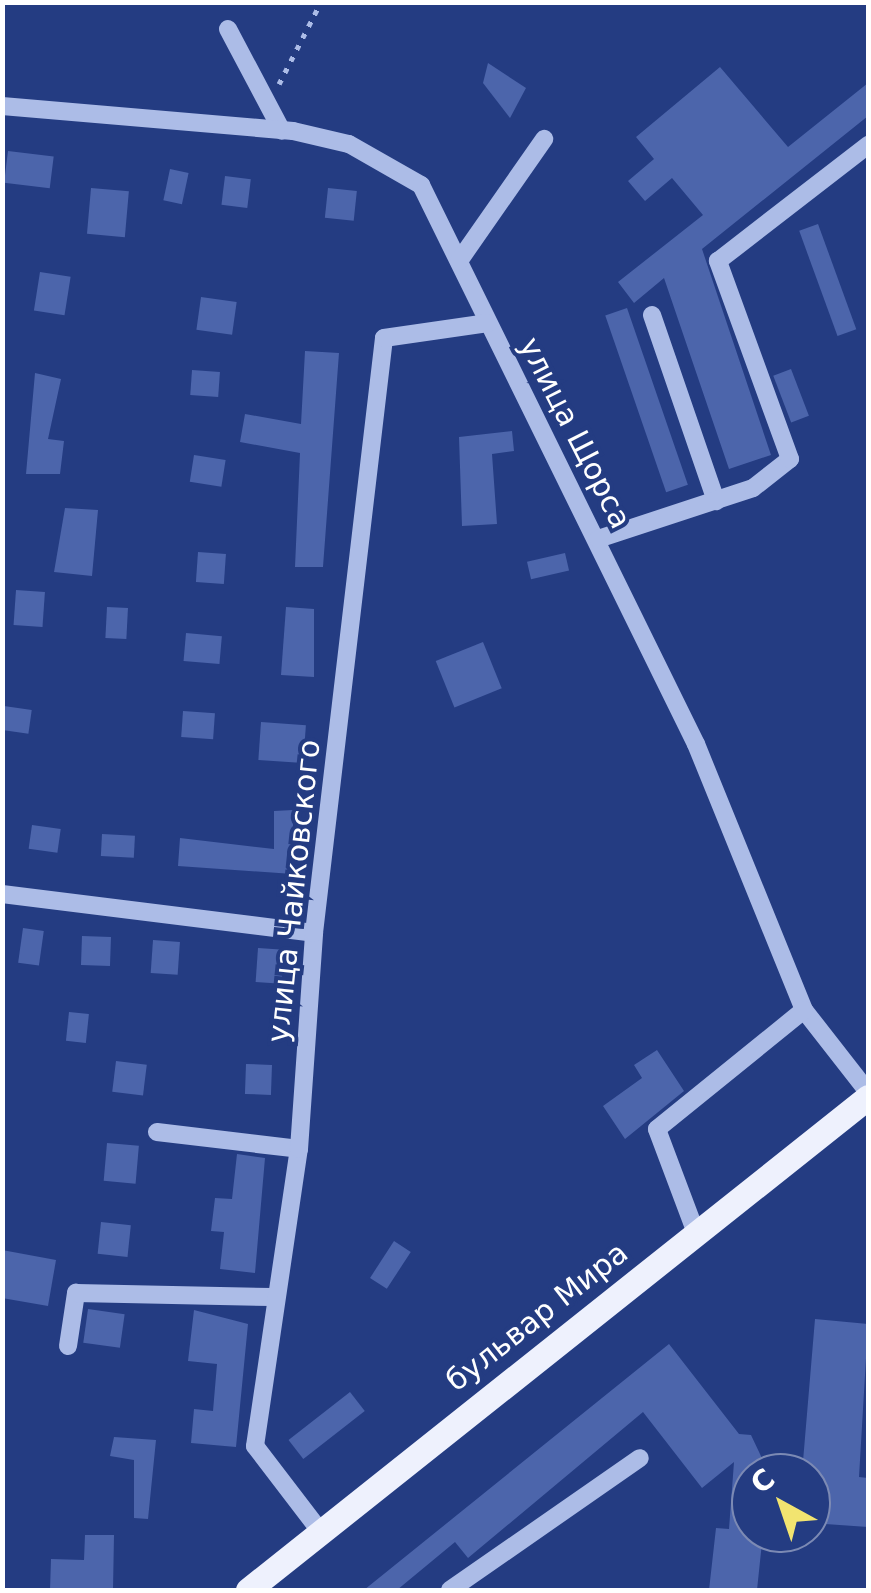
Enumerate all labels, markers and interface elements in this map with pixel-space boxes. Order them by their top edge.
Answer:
street label: улица Щорса [511,331,639,535]
street label: улица Чайковского [260,738,328,1044]
street label: бульвар Мира [439,1235,635,1399]
north arrow [731,1453,831,1553]
text: С [744,1462,781,1500]

